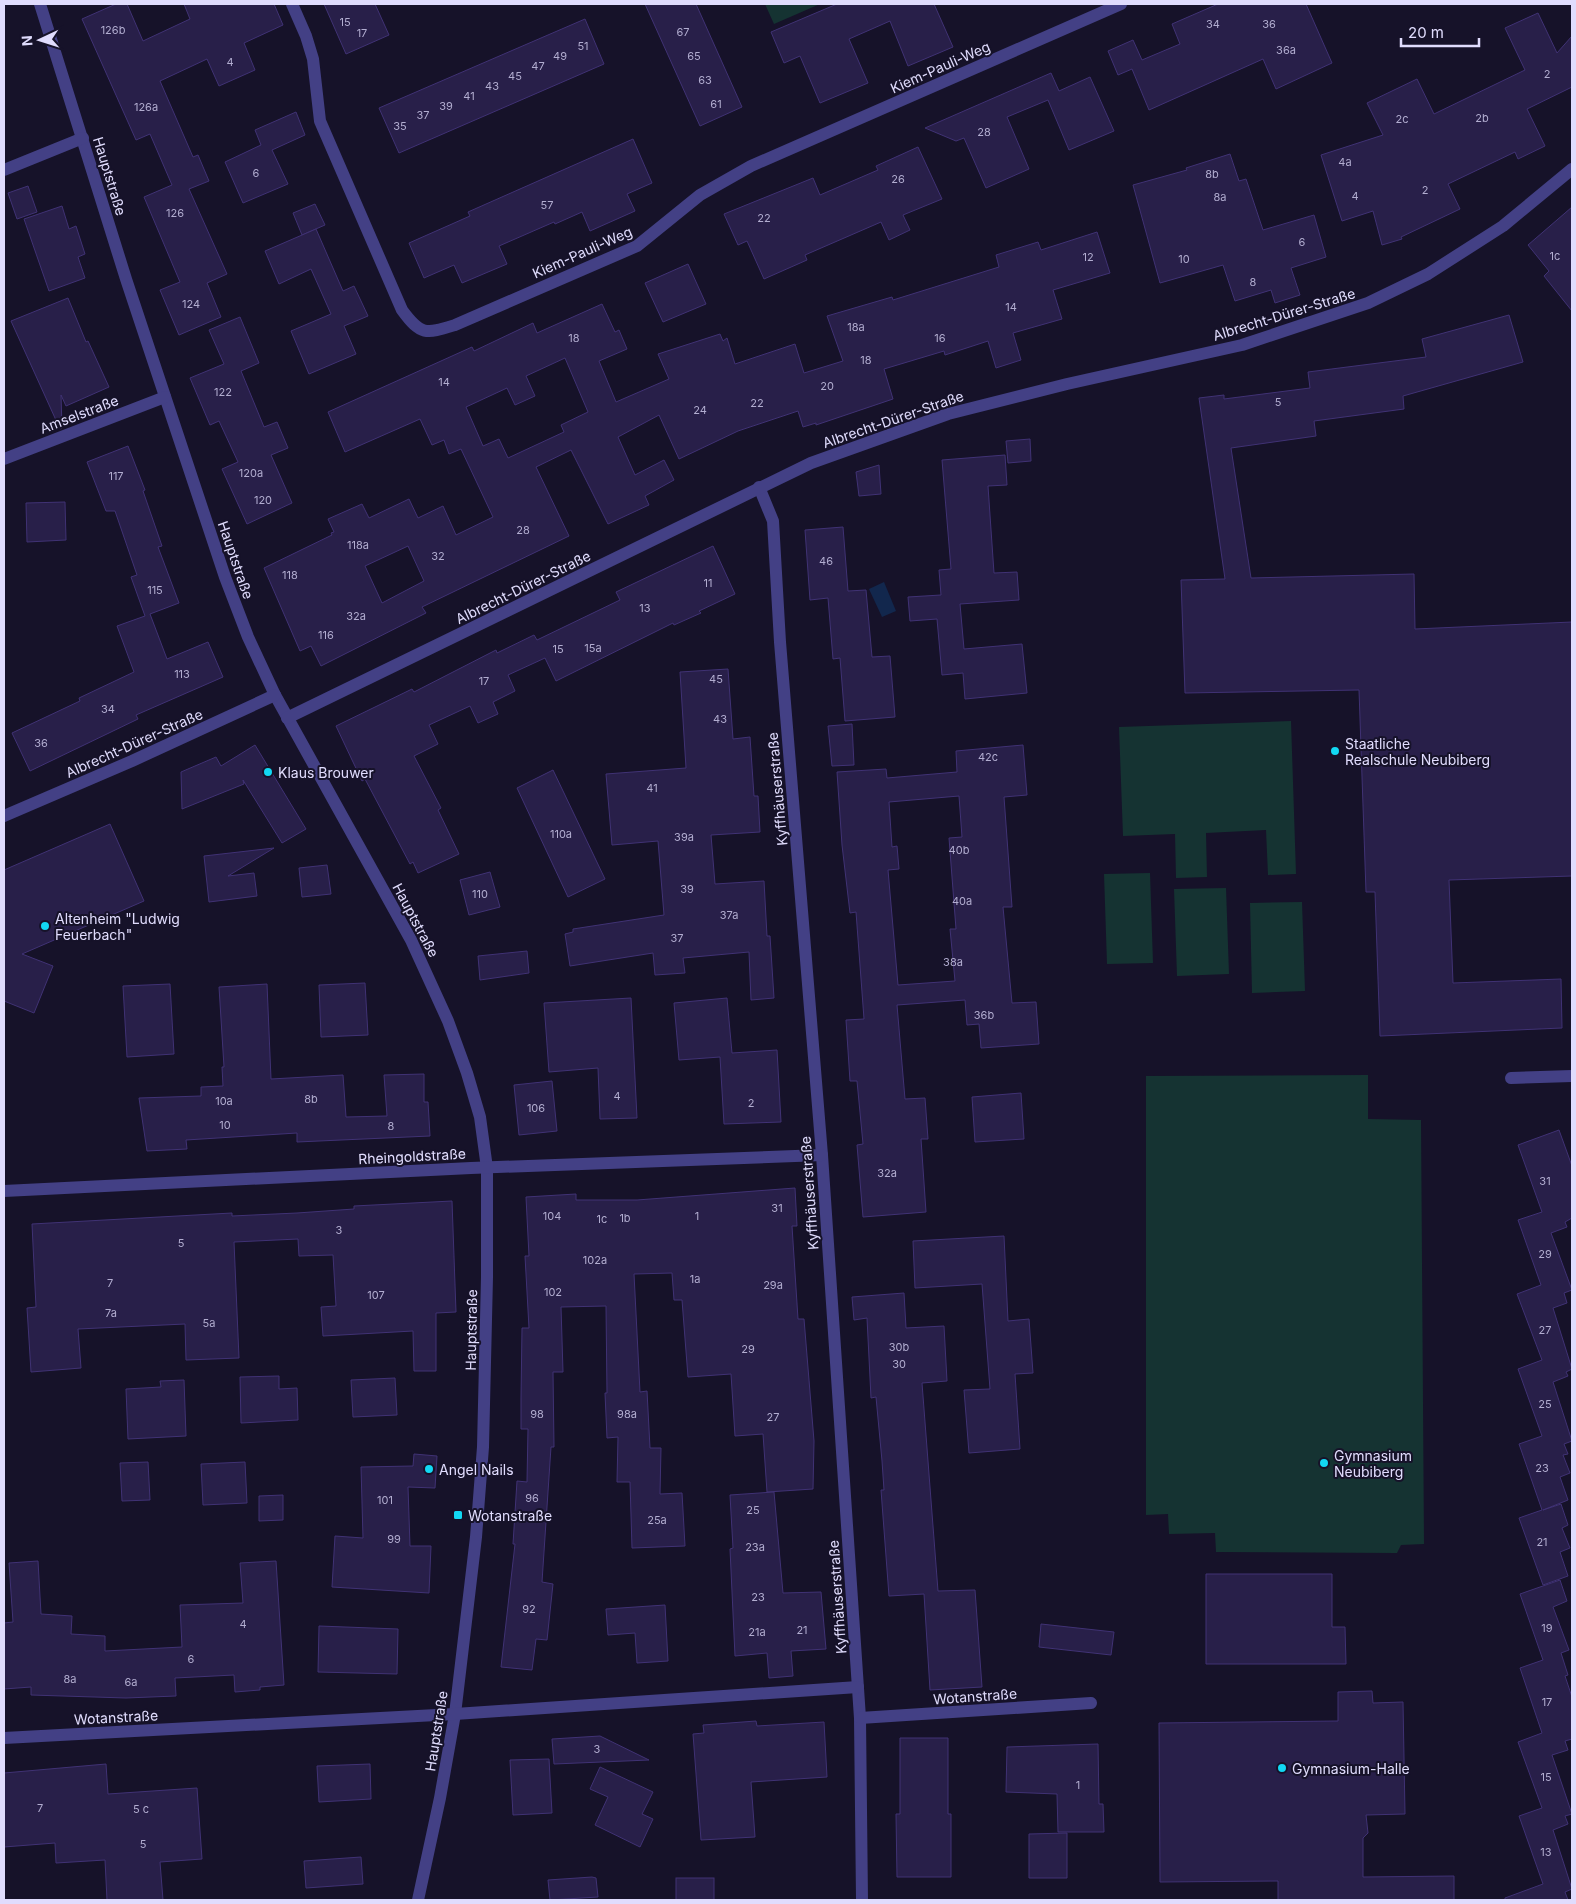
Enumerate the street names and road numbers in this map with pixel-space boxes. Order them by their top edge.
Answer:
street label: Kiem-Pauli-Weg [888,37,992,97]
street label: Hauptstraße [90,135,130,217]
street label: Kiem-Pauli-Weg [530,222,634,282]
street label: Albrecht-Dürer-Straße [1211,284,1357,344]
street label: Albrecht-Dürer-Straße [820,387,966,451]
street label: Amselstraße [37,391,121,437]
street label: Hauptstraße [215,519,257,601]
street label: Albrecht-Dürer-Straße [453,547,593,627]
street label: Albrecht-Dürer-Straße [63,705,205,781]
street label: Kyffhäuserstraße [764,732,790,846]
street label: Hauptstraße [389,880,443,960]
street label: Kyffhäuserstraße [797,1136,821,1250]
street label: Rheingoldstraße [358,1145,466,1167]
street label: Hauptstraße [462,1289,480,1371]
street label: Kyffhäuserstraße [825,1540,849,1654]
street label: Wotanstraße [932,1685,1018,1707]
street label: Hauptstraße [421,1689,451,1773]
street label: Wotanstraße [74,1706,158,1728]

